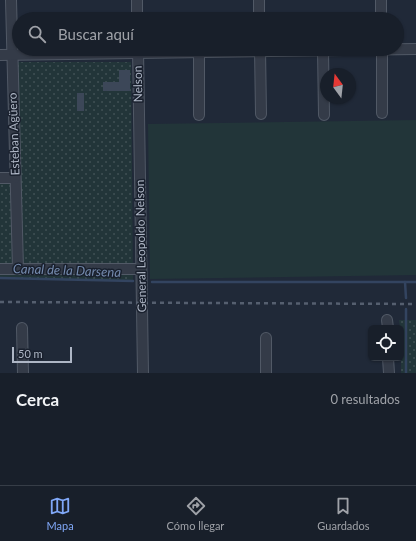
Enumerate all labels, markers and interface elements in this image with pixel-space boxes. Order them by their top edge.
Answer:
search box [12,12,404,56]
icon: search [26,23,48,45]
text: Buscar aquí [58,25,134,43]
street label: Nelson [130,65,145,103]
north arrow [320,68,356,104]
street label: Esteban Agüero [5,92,22,176]
street label: General Leopoldo Nelson [132,179,149,313]
water label: Canal de la Darsena [13,260,122,280]
map controls [368,325,404,361]
button: locate [368,325,404,361]
scale bar [12,345,72,364]
text: 50 m [18,347,43,360]
text: Cerca [16,389,59,410]
text: 0 resultados [330,391,400,407]
tab: Mapa [46,495,74,532]
tab: Cómo llegar [167,495,224,532]
tab: Guardados [317,495,369,532]

